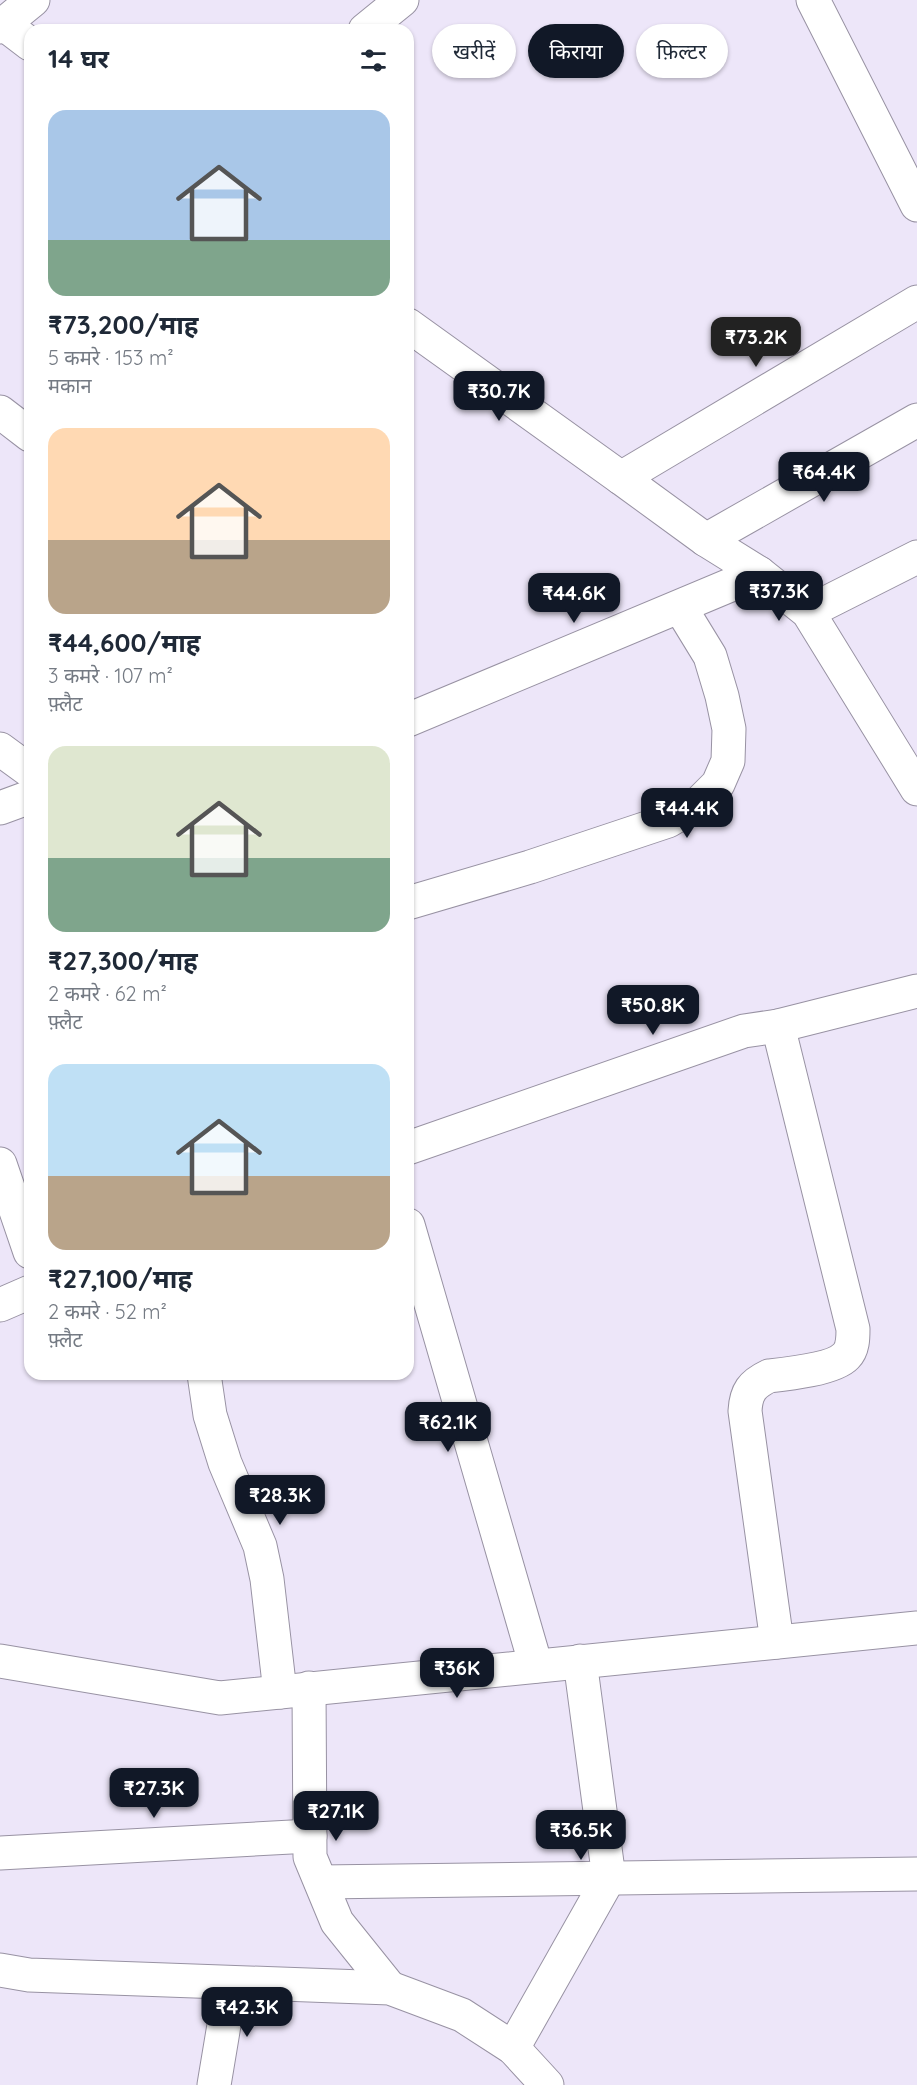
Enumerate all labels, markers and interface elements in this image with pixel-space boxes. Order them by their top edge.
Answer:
chip: खरीदें [432,24,516,78]
chip: किराया [528,24,624,78]
chip: फ़िल्टर [636,24,728,78]
text: 14 घर [48,42,109,75]
icon: filters [357,44,390,77]
icon: home [165,149,273,257]
text: ₹73,200/माह [48,308,199,341]
pin: ₹73.2K [707,317,805,368]
text: ₹73.2K [725,324,787,349]
text: 5 कमरे · 153 m² [48,345,174,370]
pin: ₹30.7K [450,371,548,422]
text: मकान [48,373,92,398]
text: ₹30.7K [467,378,531,403]
pin: ₹64.4K [775,452,873,503]
text: ₹64.4K [792,459,856,484]
icon: home [165,467,273,575]
pin: ₹37.3K [730,571,828,622]
pin: ₹44.6K [525,573,623,624]
text: ₹37.3K [749,578,809,603]
text: ₹44.6K [542,580,606,605]
text: ₹44,600/माह [48,626,201,659]
text: 3 कमरे · 107 m² [48,663,173,688]
text: फ़्लैट [48,691,83,716]
icon: home [165,785,273,893]
pin: ₹44.4K [638,788,736,839]
text: ₹44.4K [655,795,719,820]
text: ₹27,300/माह [48,944,198,977]
text: 2 कमरे · 62 m² [48,981,167,1006]
pin: ₹50.8K [604,985,702,1036]
text: ₹50.8K [621,992,685,1017]
text: फ़्लैट [48,1009,83,1034]
icon: home [165,1103,273,1211]
text: ₹27,100/माह [48,1262,192,1295]
text: 2 कमरे · 52 m² [48,1299,167,1324]
text: फ़्लैट [48,1327,83,1352]
pin: ₹62.1K [399,1402,497,1453]
text: ₹62.1K [419,1409,477,1434]
pin: ₹28.3K [231,1475,329,1526]
text: ₹28.3K [249,1482,311,1507]
pin: ₹36K [421,1648,493,1699]
text: ₹36K [434,1655,480,1680]
pin: ₹27.3K [105,1768,203,1819]
text: ₹27.3K [124,1775,184,1800]
pin: ₹27.1K [287,1791,385,1842]
text: ₹27.1K [308,1798,364,1823]
pin: ₹36.5K [532,1810,630,1861]
text: ₹36.5K [550,1817,612,1842]
pin: ₹42.3K [198,1987,296,2038]
text: ₹42.3K [215,1994,279,2019]

